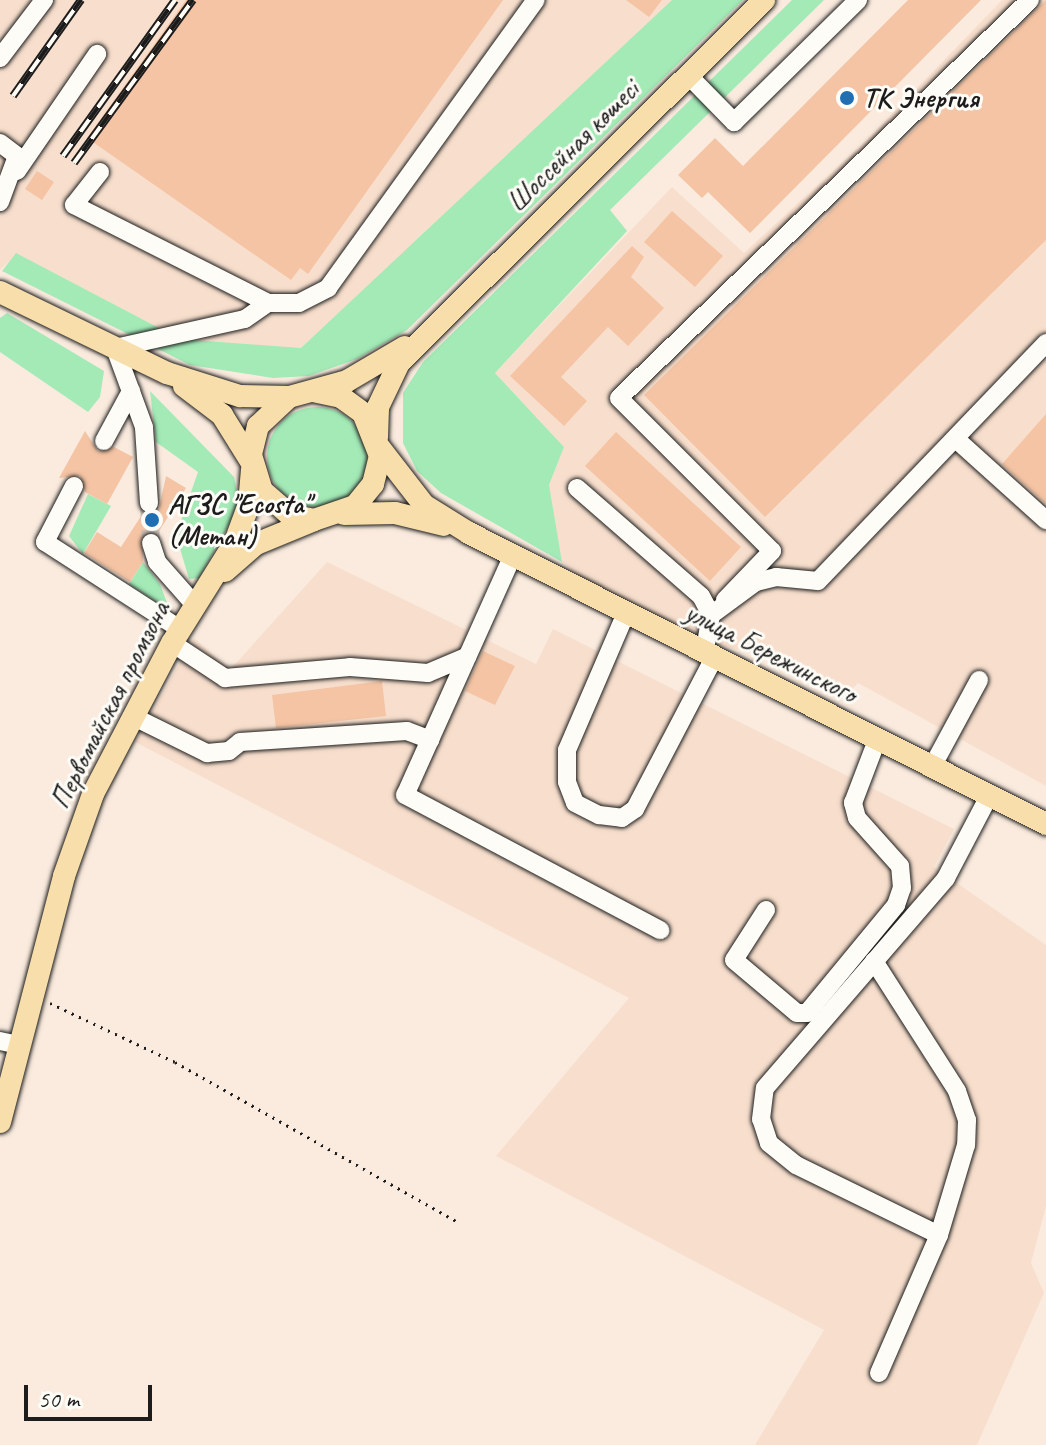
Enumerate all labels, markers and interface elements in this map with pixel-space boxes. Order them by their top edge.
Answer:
street label: Шоссейная көшесі [500,73,646,219]
place label: ТК Энергия [863,81,979,115]
marker: ТК Энергия [838,89,856,107]
place label: АГЗС "Ecosta" (Метан) [168,487,310,553]
marker: АГЗС "Ecosta" (Метан) [143,511,161,529]
street label: улица Бережинского [680,596,862,710]
street label: Первомайская промзона [44,597,176,813]
scale bar [28,1369,156,1419]
text: 50 m [38,1384,79,1414]

